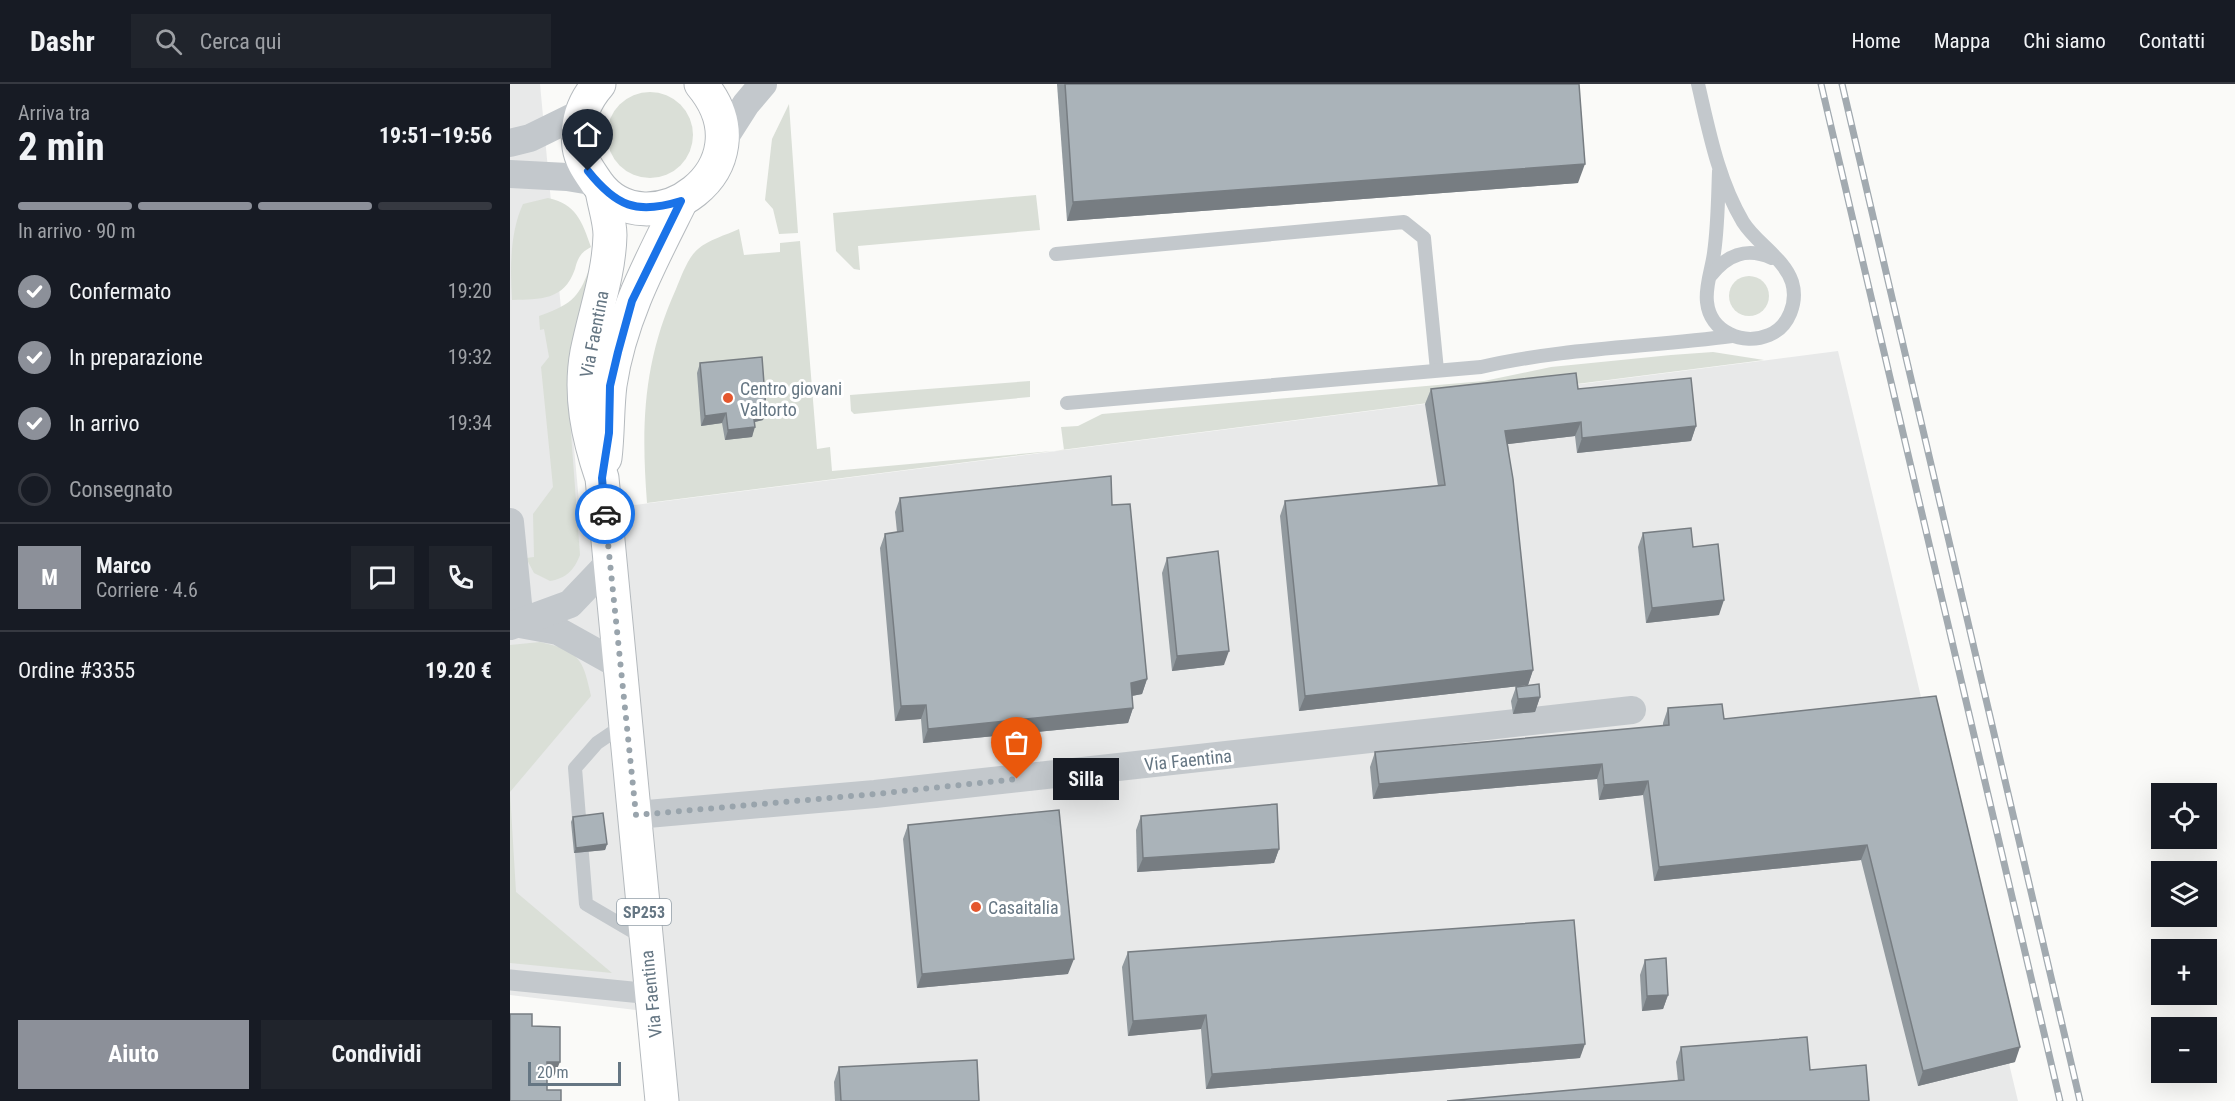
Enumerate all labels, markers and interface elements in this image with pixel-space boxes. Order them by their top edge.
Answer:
search box [131,14,551,68]
text: Dashr [30,25,95,58]
icon: search [152,25,185,58]
text: Cerca qui [200,29,282,54]
text: Home [1851,29,1901,53]
text: Mappa [1934,29,1990,53]
text: Chi siamo [2023,29,2106,53]
text: Contatti [2139,29,2205,53]
text: Arriva tra [18,101,90,125]
pin [562,109,613,171]
icon: home [571,118,604,151]
text: 19:51–19:56 [379,123,492,148]
text: 2 min [18,124,105,170]
text: In arrivo · 90 m [18,219,136,243]
icon: check [18,275,51,308]
text: Confermato [69,279,171,304]
text: 19:20 [448,279,492,303]
street label: Via Faentina [575,289,613,379]
icon: check [18,341,51,374]
text: In preparazione [69,345,203,370]
text: 19:32 [448,345,492,369]
place label: Centro giovani Valtorto [740,378,842,420]
marker: Centro giovani Valtorto [721,391,735,405]
icon: check [18,407,51,440]
text: In arrivo [69,411,140,436]
text: 19:34 [448,411,492,435]
text: Consegnato [69,477,173,502]
courier [575,484,635,544]
icon: car [589,498,622,531]
button: chat [351,546,414,609]
button: phone [429,546,492,609]
text: Marco [96,553,151,578]
text: M [41,565,58,590]
text: Corriere · 4.6 [96,578,198,602]
text: Ordine #3355 [18,658,135,683]
text: 19.20 € [425,658,492,683]
pin [991,717,1042,779]
icon: bag [1000,726,1033,759]
street label: Via Faentina [1143,745,1233,775]
callout: Silla [1053,758,1119,800]
text: Silla [1068,767,1104,791]
map controls [2151,783,2217,1083]
button: locate [2151,783,2217,849]
button: layers [2151,861,2217,927]
place label: Casaitalia [988,897,1059,918]
road number: SP253 [617,899,671,925]
marker: Casaitalia [969,900,983,914]
button: + [2151,939,2217,1005]
street label: Via Faentina [636,949,666,1039]
button: − [2151,1017,2217,1083]
button: Aiuto [18,1020,249,1089]
button: Condividi [261,1020,492,1089]
scale bar [528,1059,621,1086]
text: 20 m [537,1063,569,1082]

